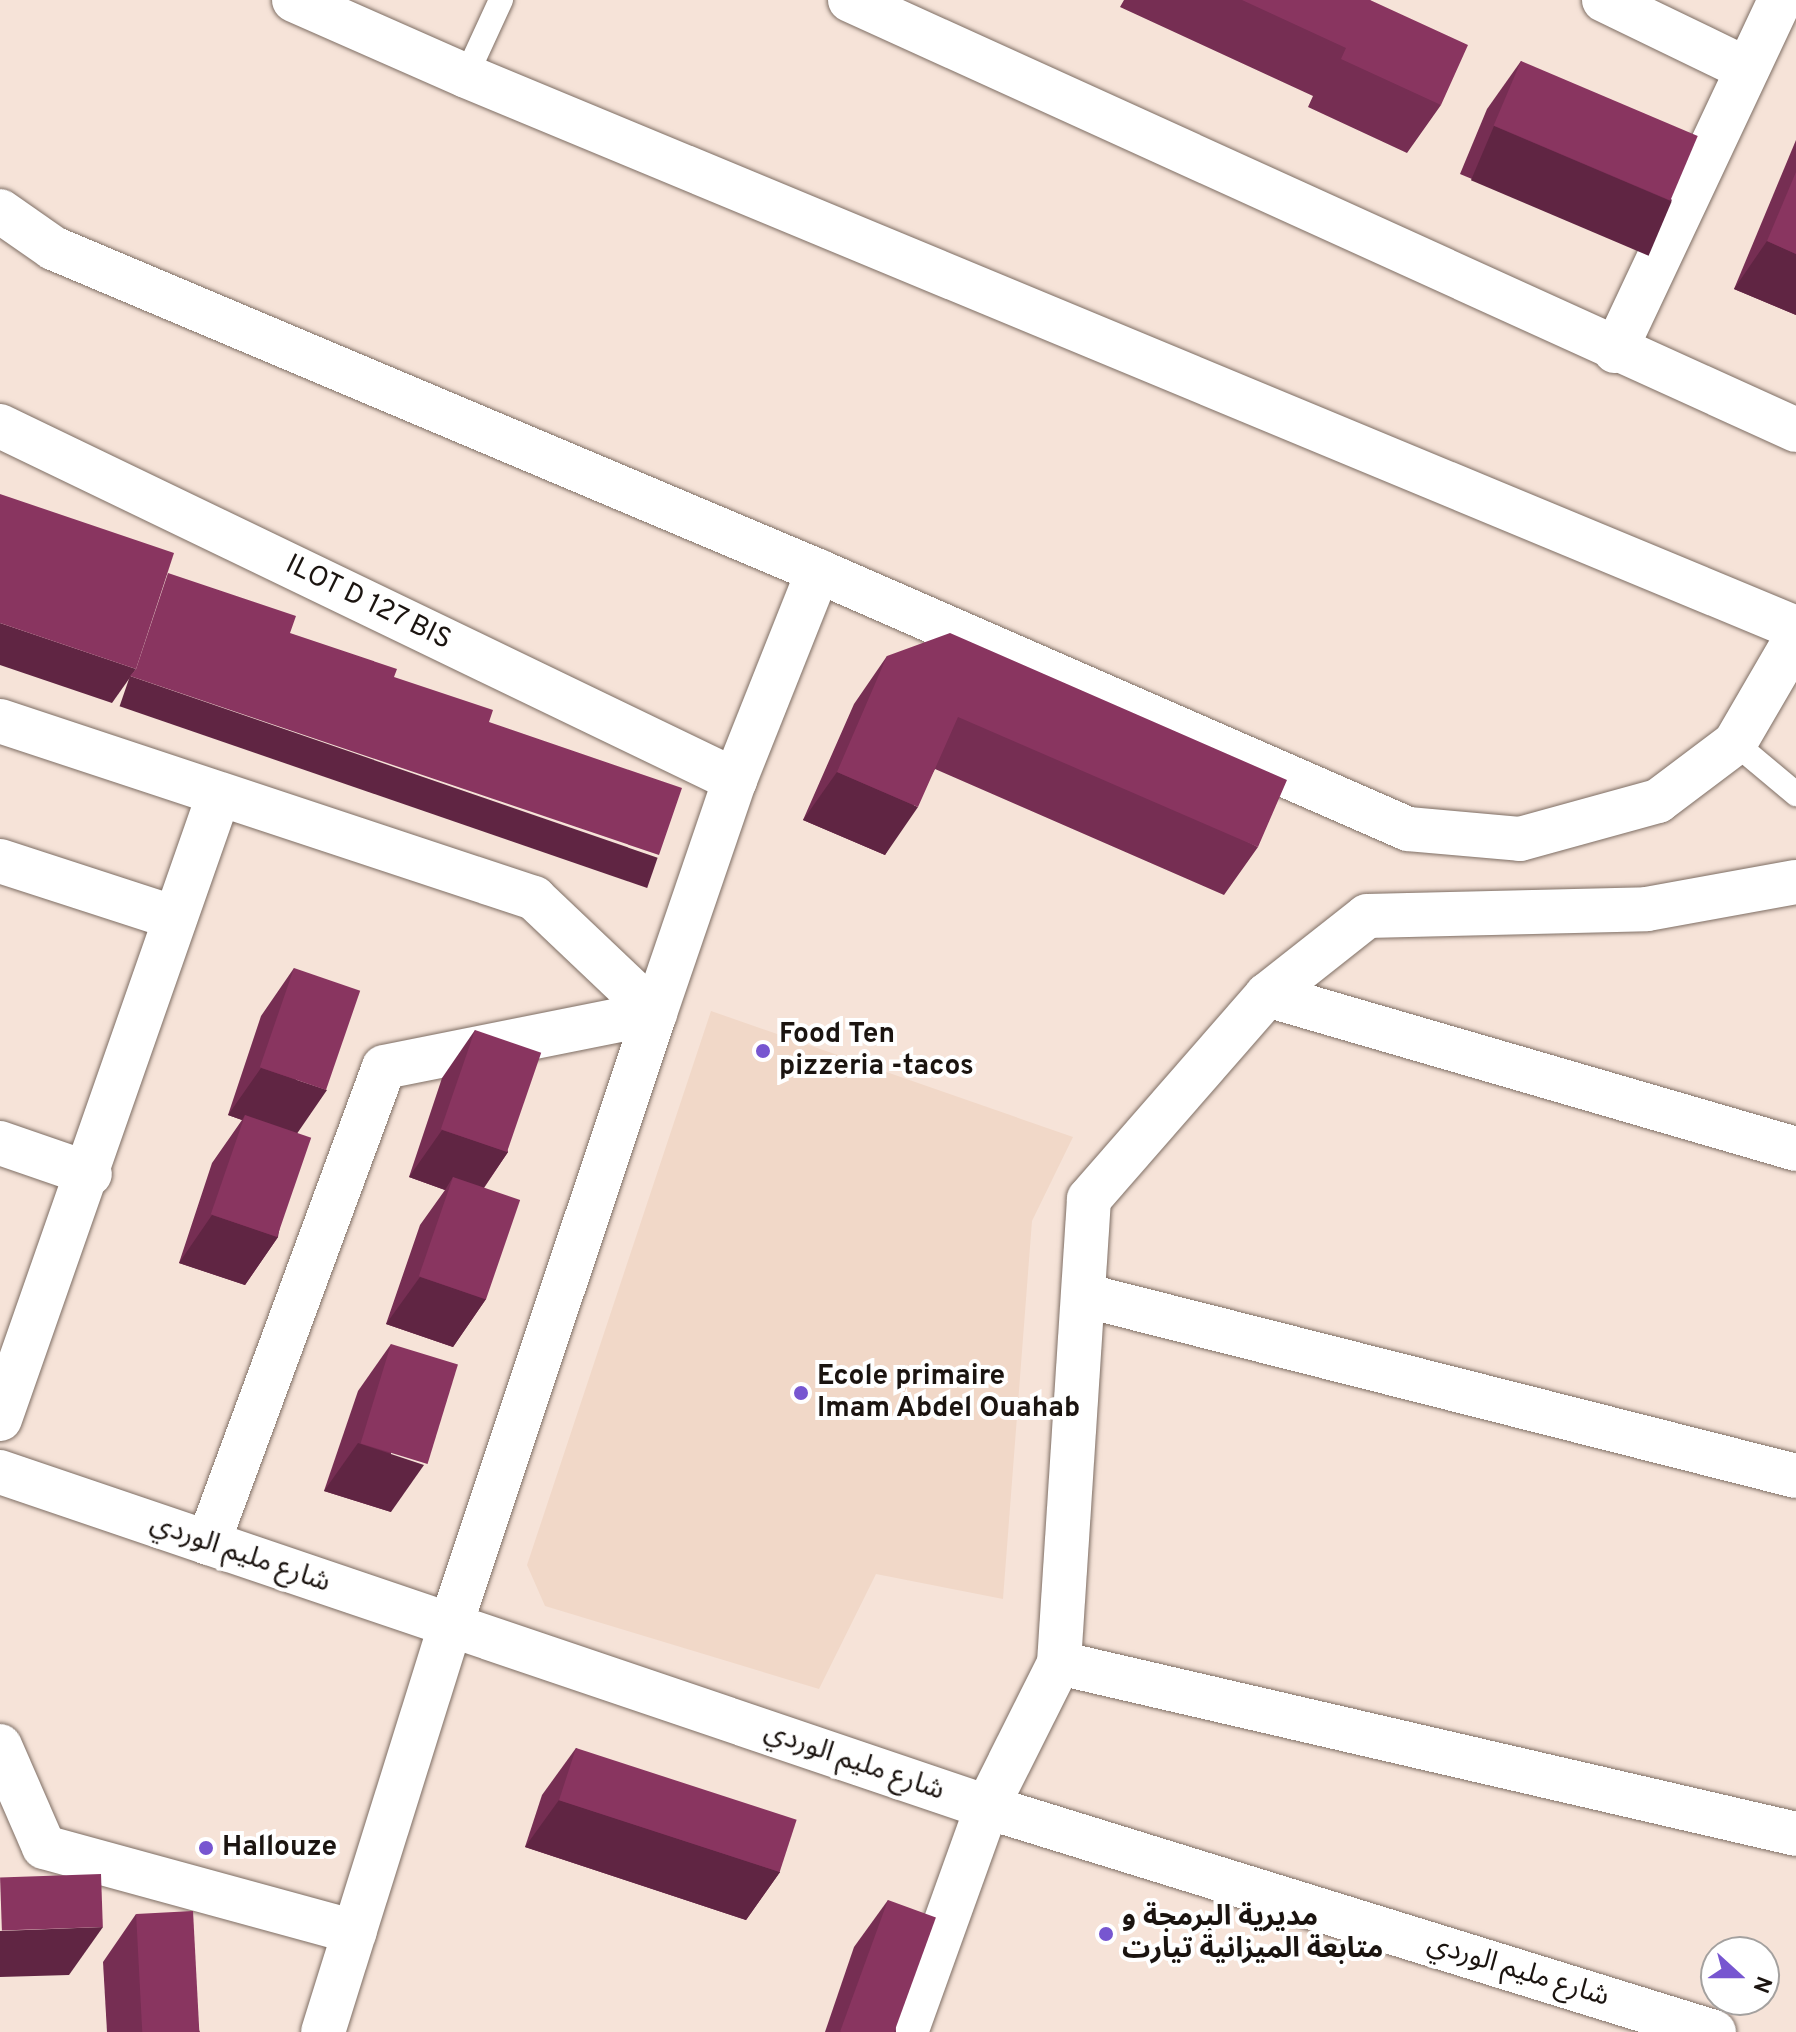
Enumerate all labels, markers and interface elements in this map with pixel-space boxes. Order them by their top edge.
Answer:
street label: ILOT D 127 BIS [279,548,457,658]
place label: Food Ten pizzeria -tacos [779,1018,974,1084]
marker: Food Ten pizzeria -tacos [754,1042,772,1060]
place label: Ecole primaire Imam Abdel Ouahab [817,1360,1081,1426]
marker: Ecole primaire Imam Abdel Ouahab [792,1384,810,1402]
street label: شارع مليم الوردي [146,1507,334,1601]
street label: شارع مليم الوردي [760,1715,948,1809]
place label: Hallouze [222,1831,337,1865]
marker: Hallouze [197,1839,215,1857]
place label: مديرية البرمجة و متابعة الميزانية تيارت [1122,1901,1383,1967]
marker: مديرية البرمجة و متابعة الميزانية تيارت [1097,1925,1115,1943]
street label: شارع مليم الوردي [1423,1927,1613,2015]
north arrow [1700,1936,1780,2016]
text: N [1746,1972,1776,1996]

